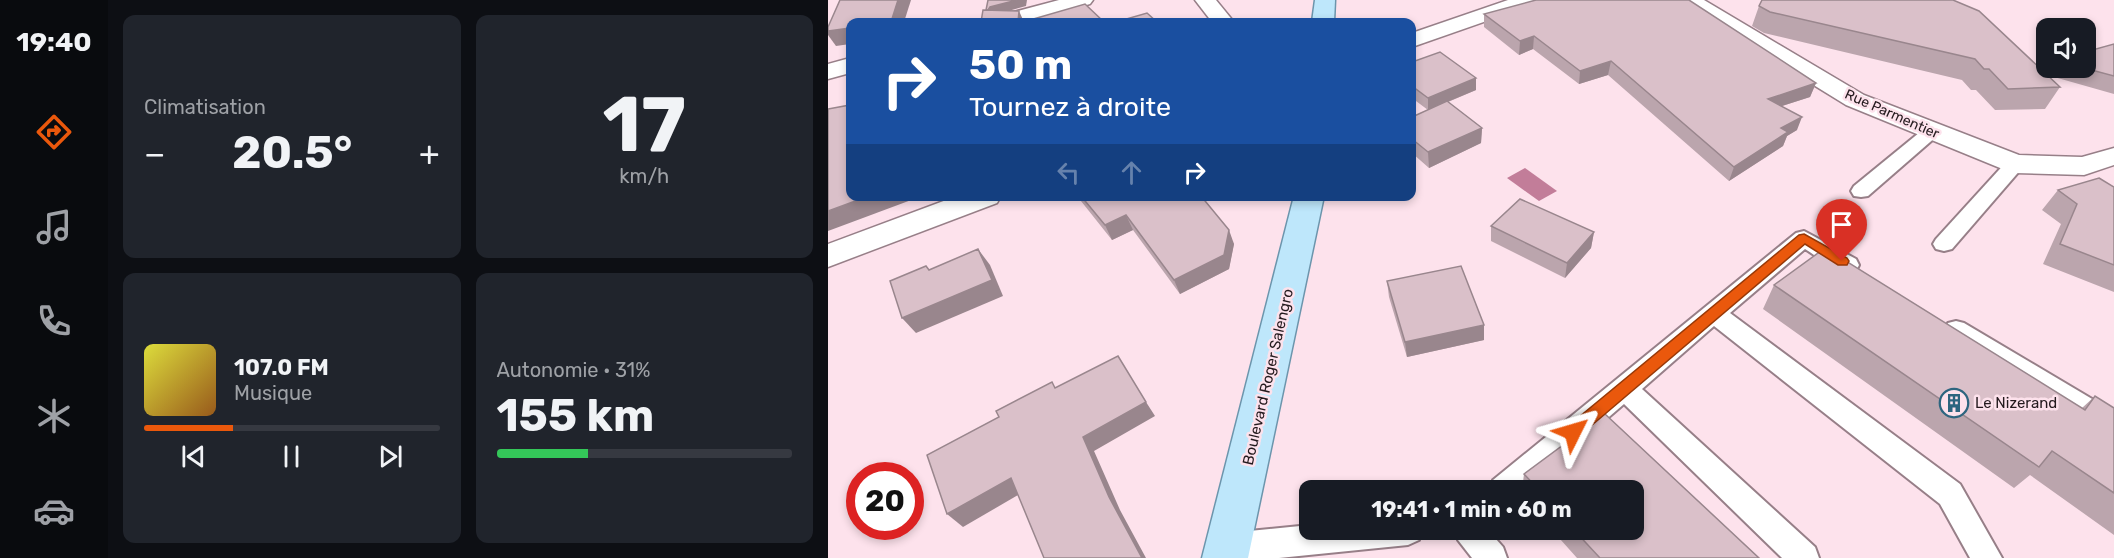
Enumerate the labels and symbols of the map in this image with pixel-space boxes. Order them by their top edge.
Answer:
street label: Rue Parmentier [1842,86,1942,143]
pin [1816,199,1867,261]
street label: Boulevard Roger Salengro [1239,287,1297,467]
building icon: Le Nizerand [1938,387,1970,419]
place label: Le Nizerand [1975,394,2057,412]
position arrow [1541,400,1605,464]
speed limit sign: 20 [846,462,924,540]

